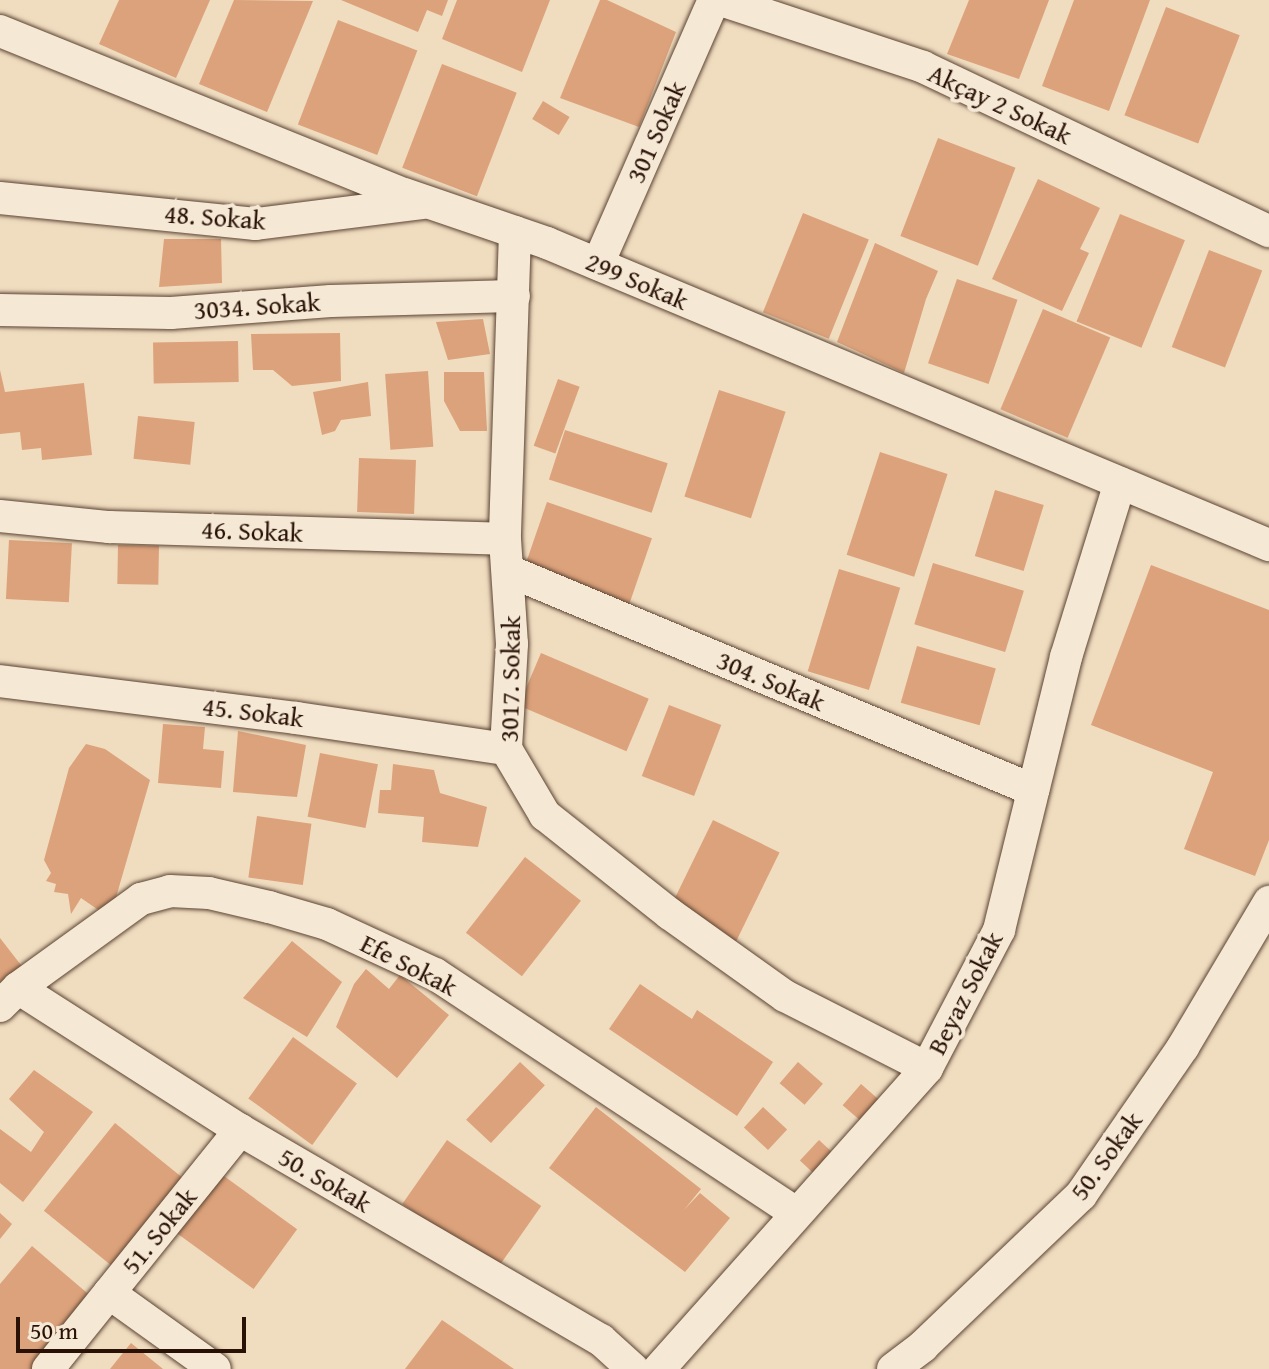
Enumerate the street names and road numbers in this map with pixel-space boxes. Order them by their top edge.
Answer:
street label: Akçay 2 Sokak [923,57,1077,151]
street label: 301 Sokak [620,76,692,188]
street label: 48. Sokak [163,198,267,236]
street label: 299 Sokak [581,246,693,316]
street label: 3034. Sokak [193,286,321,326]
street label: 46. Sokak [201,514,303,548]
street label: 3017. Sokak [493,615,527,743]
street label: 304. Sokak [712,644,830,718]
street label: 45. Sokak [201,690,305,734]
street label: Beyaz Sokak [921,926,1009,1060]
street label: Efe Sokak [356,927,462,1003]
street label: 50. Sokak [1063,1106,1149,1206]
street label: 50. Sokak [273,1141,377,1219]
street label: 51. Sokak [115,1182,203,1280]

